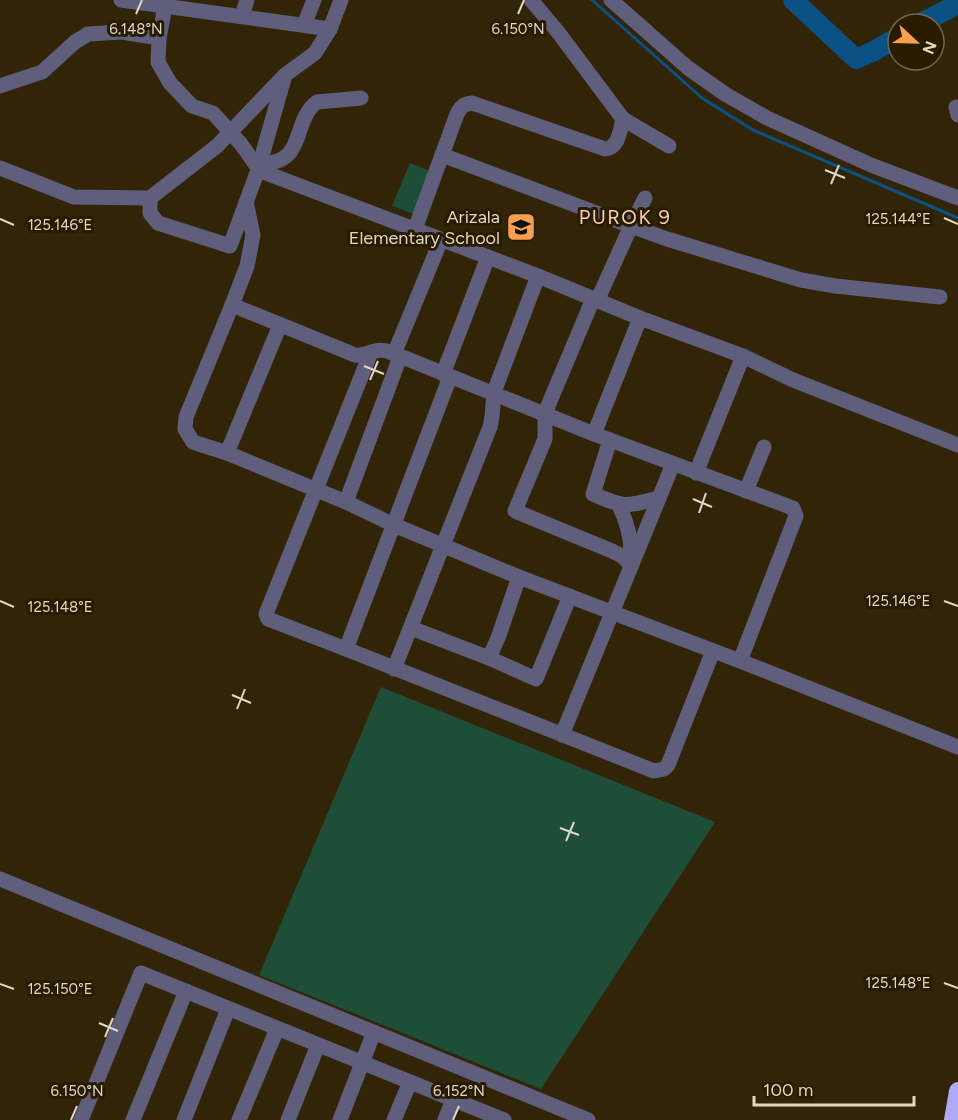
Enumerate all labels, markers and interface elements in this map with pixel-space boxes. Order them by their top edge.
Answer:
north arrow [886,12,946,72]
text: 6.148°N [109,20,163,38]
text: 6.150°N [491,20,545,38]
text: N [918,38,941,57]
district label: PUROK 9 [579,205,671,229]
place label: Arizala Elementary School [349,206,500,249]
text: 125.144°E [865,210,931,228]
school or university icon: Arizala Elementary School [505,211,537,243]
text: 125.146°E [28,216,92,234]
text: 125.146°E [866,592,930,610]
text: 125.148°E [27,598,93,616]
text: 125.148°E [865,974,931,992]
text: 125.150°E [27,980,93,998]
scale bar [754,1069,914,1107]
text: 100 m [763,1079,813,1101]
text: 6.150°N [50,1082,104,1100]
text: 6.152°N [433,1082,485,1100]

